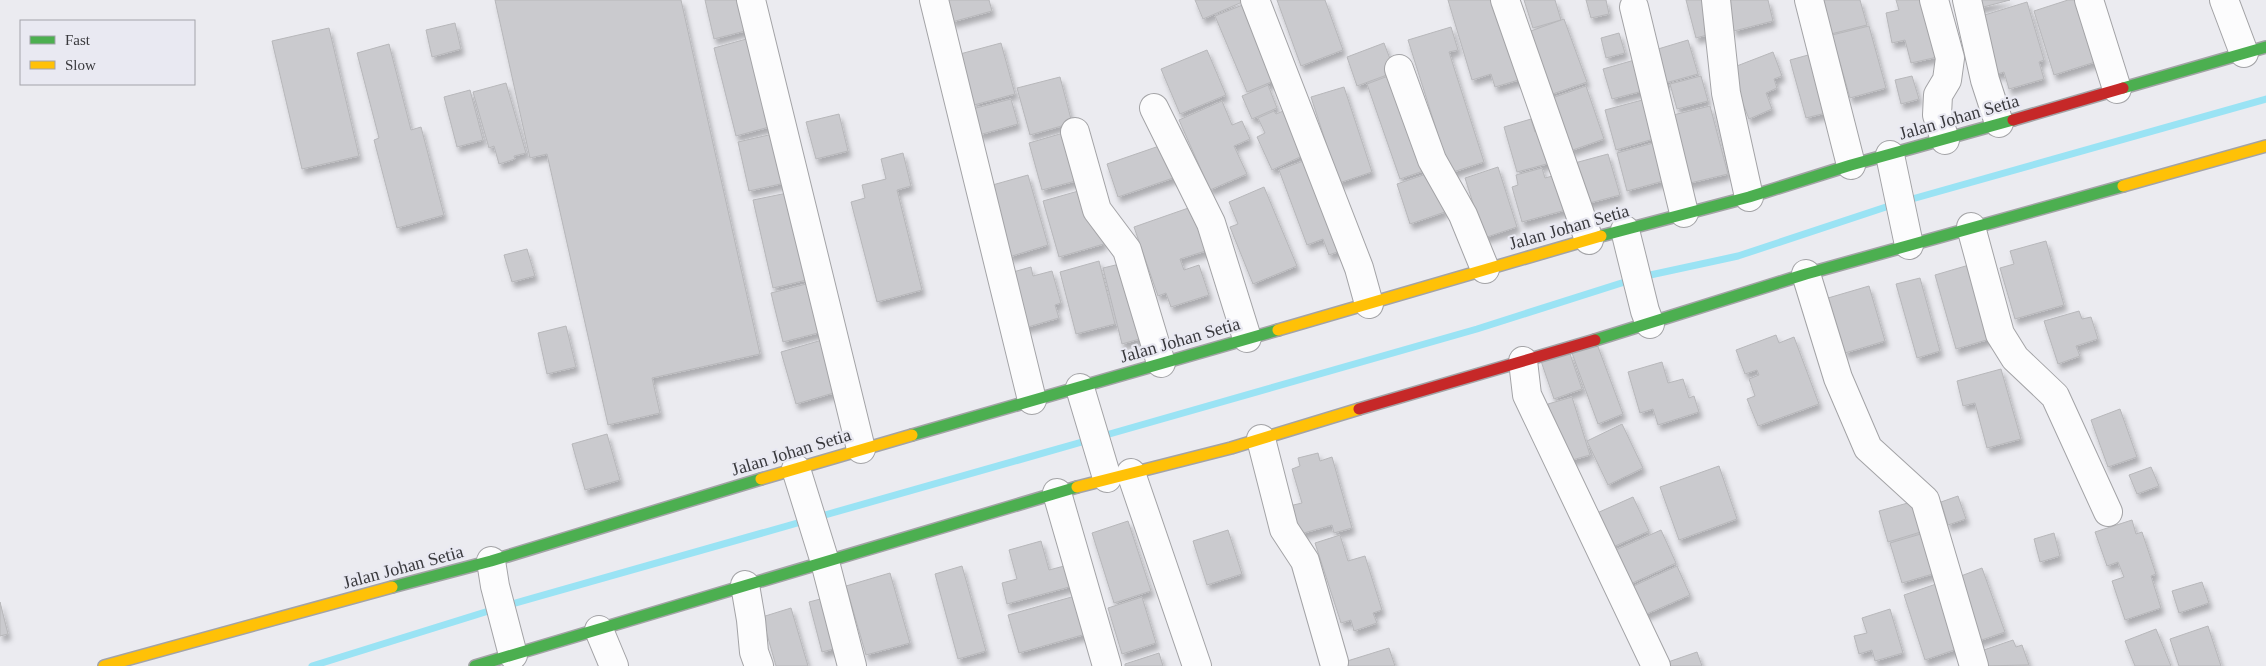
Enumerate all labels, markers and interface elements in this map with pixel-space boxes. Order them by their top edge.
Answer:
legend [20,20,195,85]
text: Fast [65,32,91,48]
text: Slow [65,57,96,73]
street label: Jalan Johan Setia [1897,90,2021,144]
street label: Jalan Johan Setia [1507,200,1631,254]
street label: Jalan Johan Setia [1118,313,1242,367]
street label: Jalan Johan Setia [729,424,853,480]
street label: Jalan Johan Setia [341,541,465,593]

